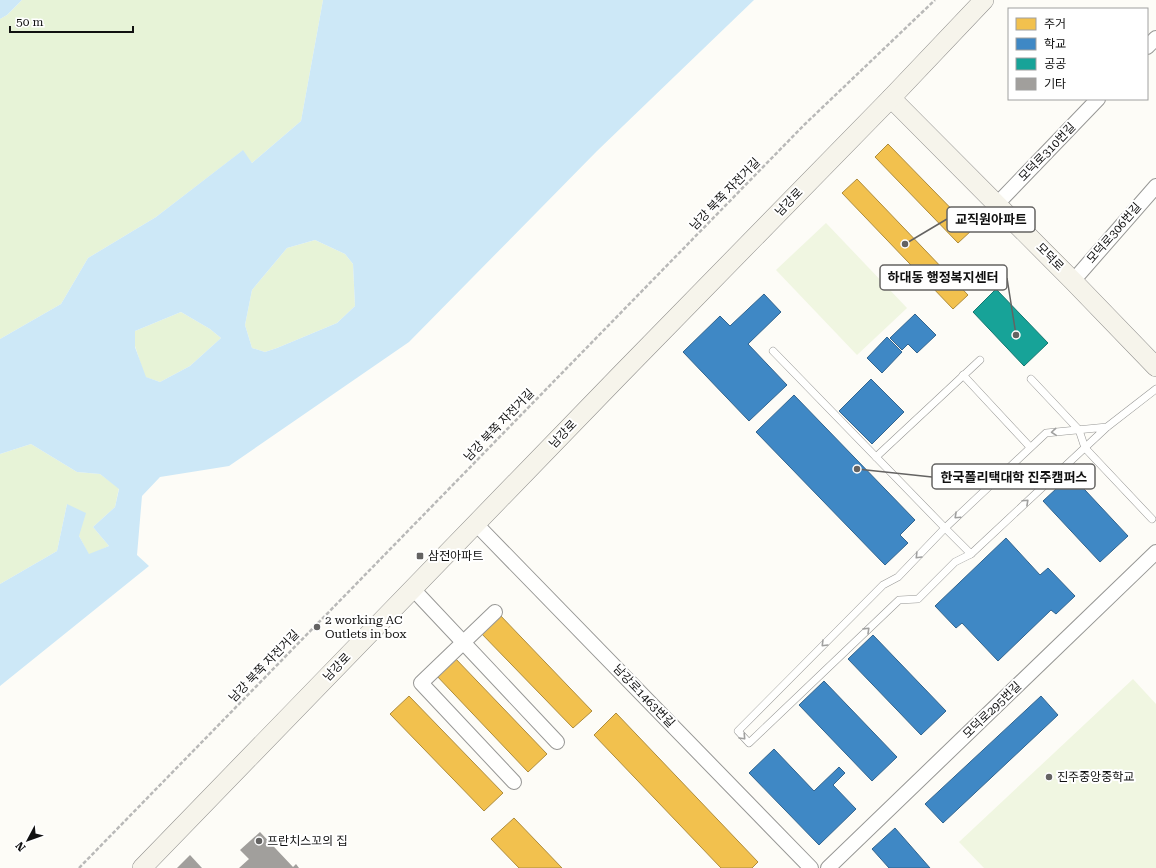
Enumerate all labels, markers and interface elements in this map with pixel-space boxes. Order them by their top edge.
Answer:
scale bar [10,8,133,34]
legend [1008,8,1148,100]
text: 50 m [16,15,43,29]
text: 주거 [1044,17,1066,31]
text: 학교 [1044,37,1066,51]
text: 공공 [1044,57,1066,71]
text: 기타 [1044,77,1066,91]
street label: 모덕로310번길 [1016,120,1078,184]
street label: 남강 북쪽 자전거길 [687,155,763,233]
street label: 남강로 [772,185,806,219]
street label: 모덕로306번길 [1084,200,1144,266]
callout: 교직원아파트 [947,207,1035,232]
text: 교직원아파트 [955,212,1027,227]
street label: 모덕로 [1033,240,1067,274]
callout: 하대동 행정복지센터 [880,265,1007,290]
text: 하대동 행정복지센터 [888,270,998,285]
street label: 남강 북쪽 자전거길 [461,386,537,464]
street label: 남강로 [546,417,580,451]
one-way arrow [1051,428,1058,437]
callout: 한국폴리택대학 진주캠퍼스 [932,464,1095,489]
text: 한국폴리택대학 진주캠퍼스 [941,470,1087,485]
one-way arrow [1022,500,1029,507]
one-way arrow [954,511,962,519]
place label: 삼전아파트 [428,549,483,563]
marker: 삼전아파트 [415,551,425,561]
one-way arrow [915,551,923,559]
place label: 2 working AC Outlets in box [325,613,407,641]
marker: 2 working AC Outlets in box [312,622,322,632]
street label: 남강 북쪽 자전거길 [226,627,302,705]
one-way arrow [862,627,870,635]
one-way arrow [821,640,829,647]
street label: 남강로 [320,650,354,684]
street label: 남강로1463번길 [610,662,678,730]
street label: 모덕로295번길 [960,679,1024,741]
one-way arrow [738,732,745,739]
place label: 진주중앙중학교 [1057,770,1134,784]
marker: 진주중앙중학교 [1044,772,1054,782]
north arrow [8,820,48,860]
place label: 프란치스꼬의 집 [267,834,347,848]
marker: 프란치스꼬의 집 [254,836,264,846]
text: N [13,838,29,854]

